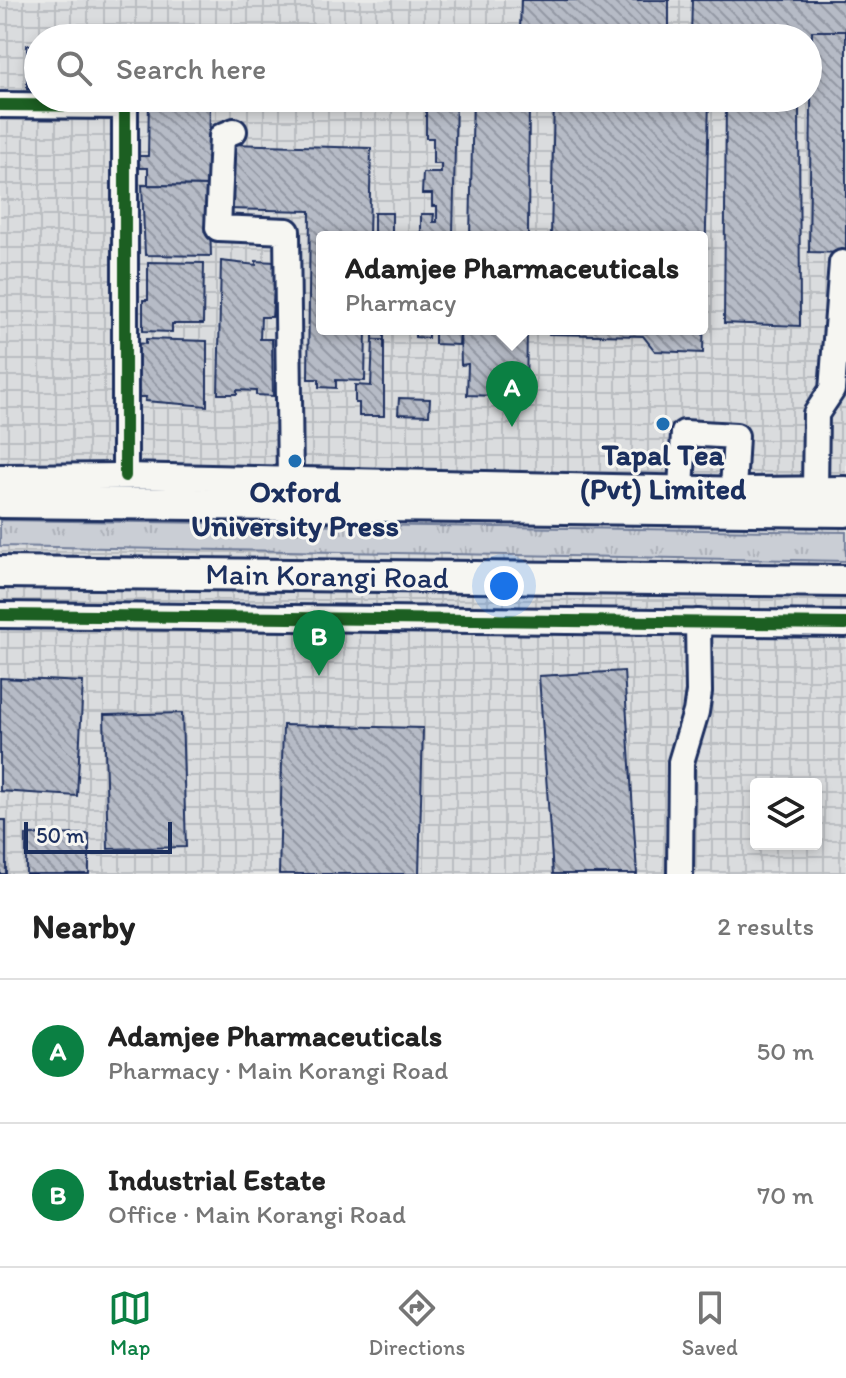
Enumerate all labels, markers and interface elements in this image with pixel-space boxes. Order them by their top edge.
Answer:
search box [24,24,822,112]
icon: search [52,46,96,90]
text: Search here [116,50,266,87]
popup [316,231,708,335]
text: Adamjee Pharmaceuticals [345,249,679,286]
text: Pharmacy [345,286,456,318]
pin: A [486,361,538,427]
marker: Tapal Tea (Pvt) Limited [654,415,672,433]
place label: Tapal Tea (Pvt) Limited [580,436,747,507]
marker: Oxford University Press [286,452,304,470]
place label: Oxford University Press [191,473,399,544]
street label: Main Korangi Road [205,555,449,596]
your location [484,566,524,606]
pin: B [293,610,345,676]
map controls [750,778,822,850]
button: layers [750,778,822,850]
scale bar [24,818,172,854]
text: 50 m [36,822,85,849]
text: Nearby [32,906,135,947]
text: 2 results [717,910,814,942]
text: Adamjee Pharmaceuticals [108,1017,442,1054]
text: A [50,1035,66,1067]
text: 50 m [757,1035,814,1067]
text: Pharmacy · Main Korangi Road [108,1054,448,1086]
text: Industrial Estate [108,1161,326,1198]
text: B [50,1179,66,1211]
text: 70 m [757,1179,814,1211]
text: Office · Main Korangi Road [108,1198,406,1230]
tab: Map [108,1286,152,1361]
tab: Directions [369,1286,465,1361]
tab: Saved [682,1286,738,1361]

